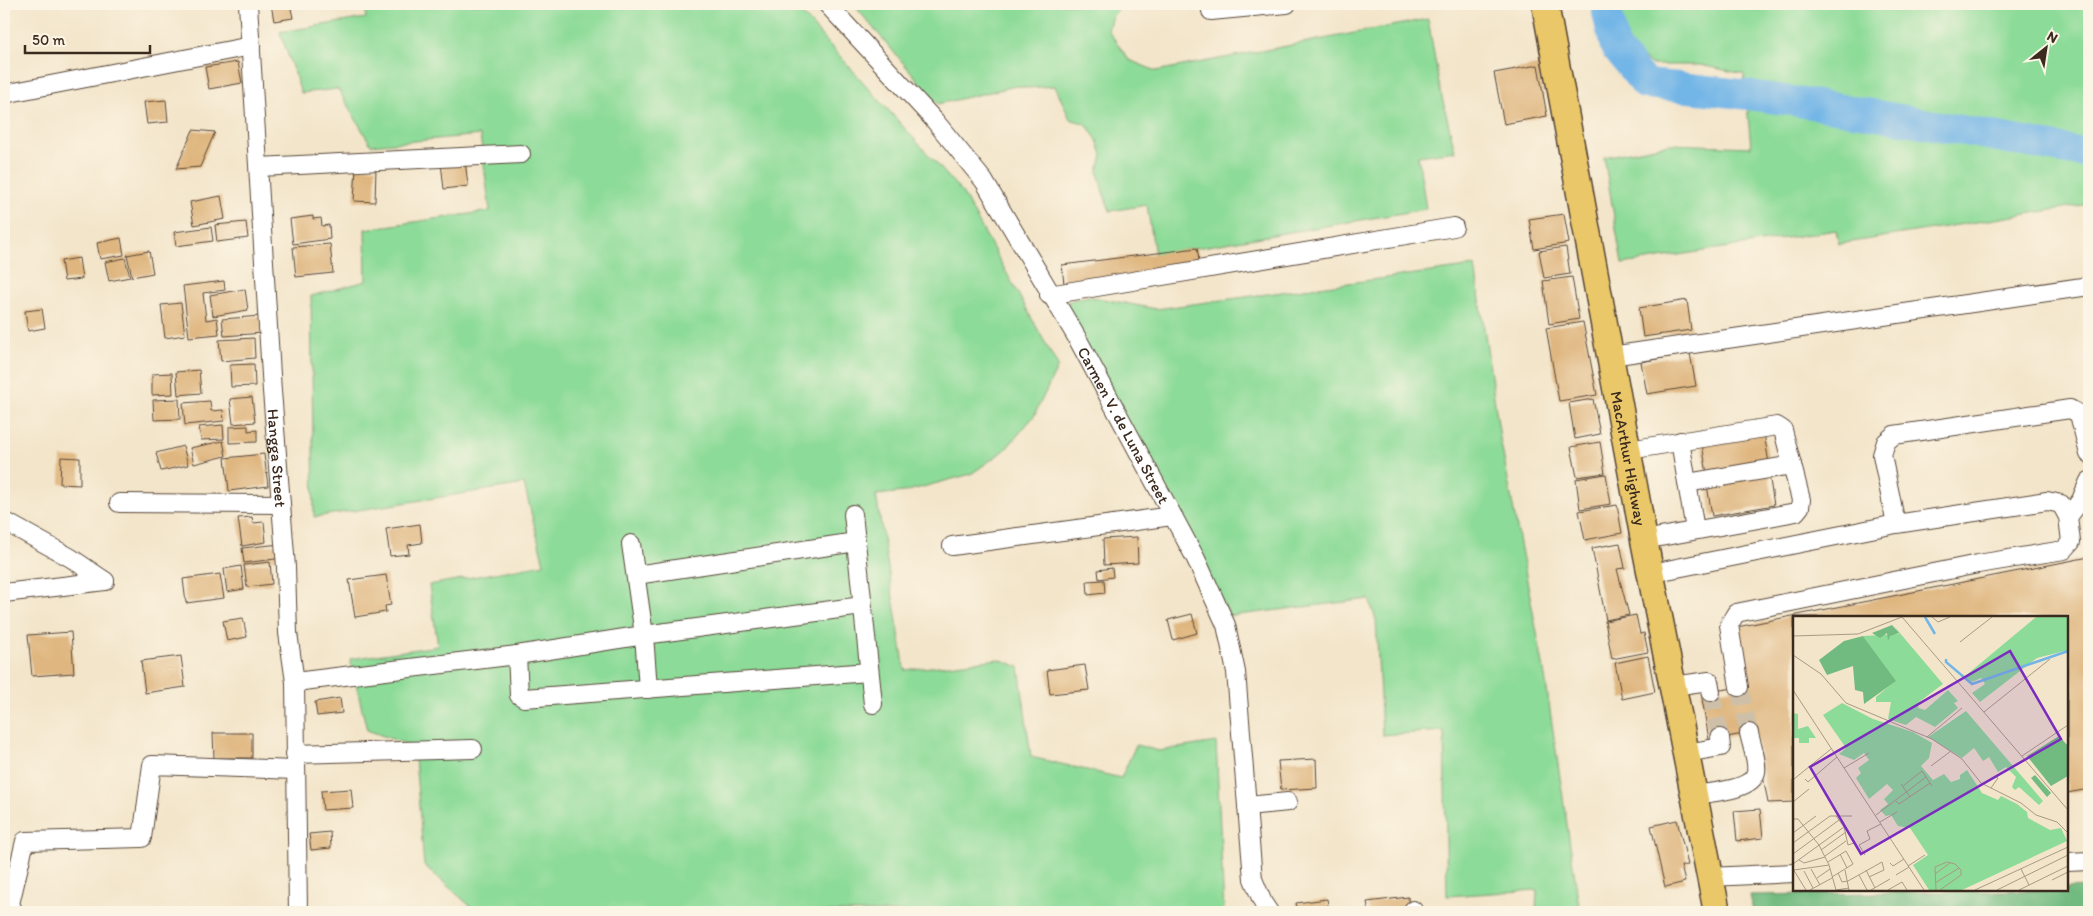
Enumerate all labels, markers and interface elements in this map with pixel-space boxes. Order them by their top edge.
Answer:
scale bar [25,22,150,54]
north arrow [2020,22,2070,72]
text: N [2044,27,2061,47]
text: 50 m [32,31,65,49]
street label: Carmen V. de Luna Street [1074,344,1173,507]
street label: MacArthur Highway [1607,390,1650,528]
street label: Hangga Street [263,408,290,508]
inset map [1793,616,2068,891]

